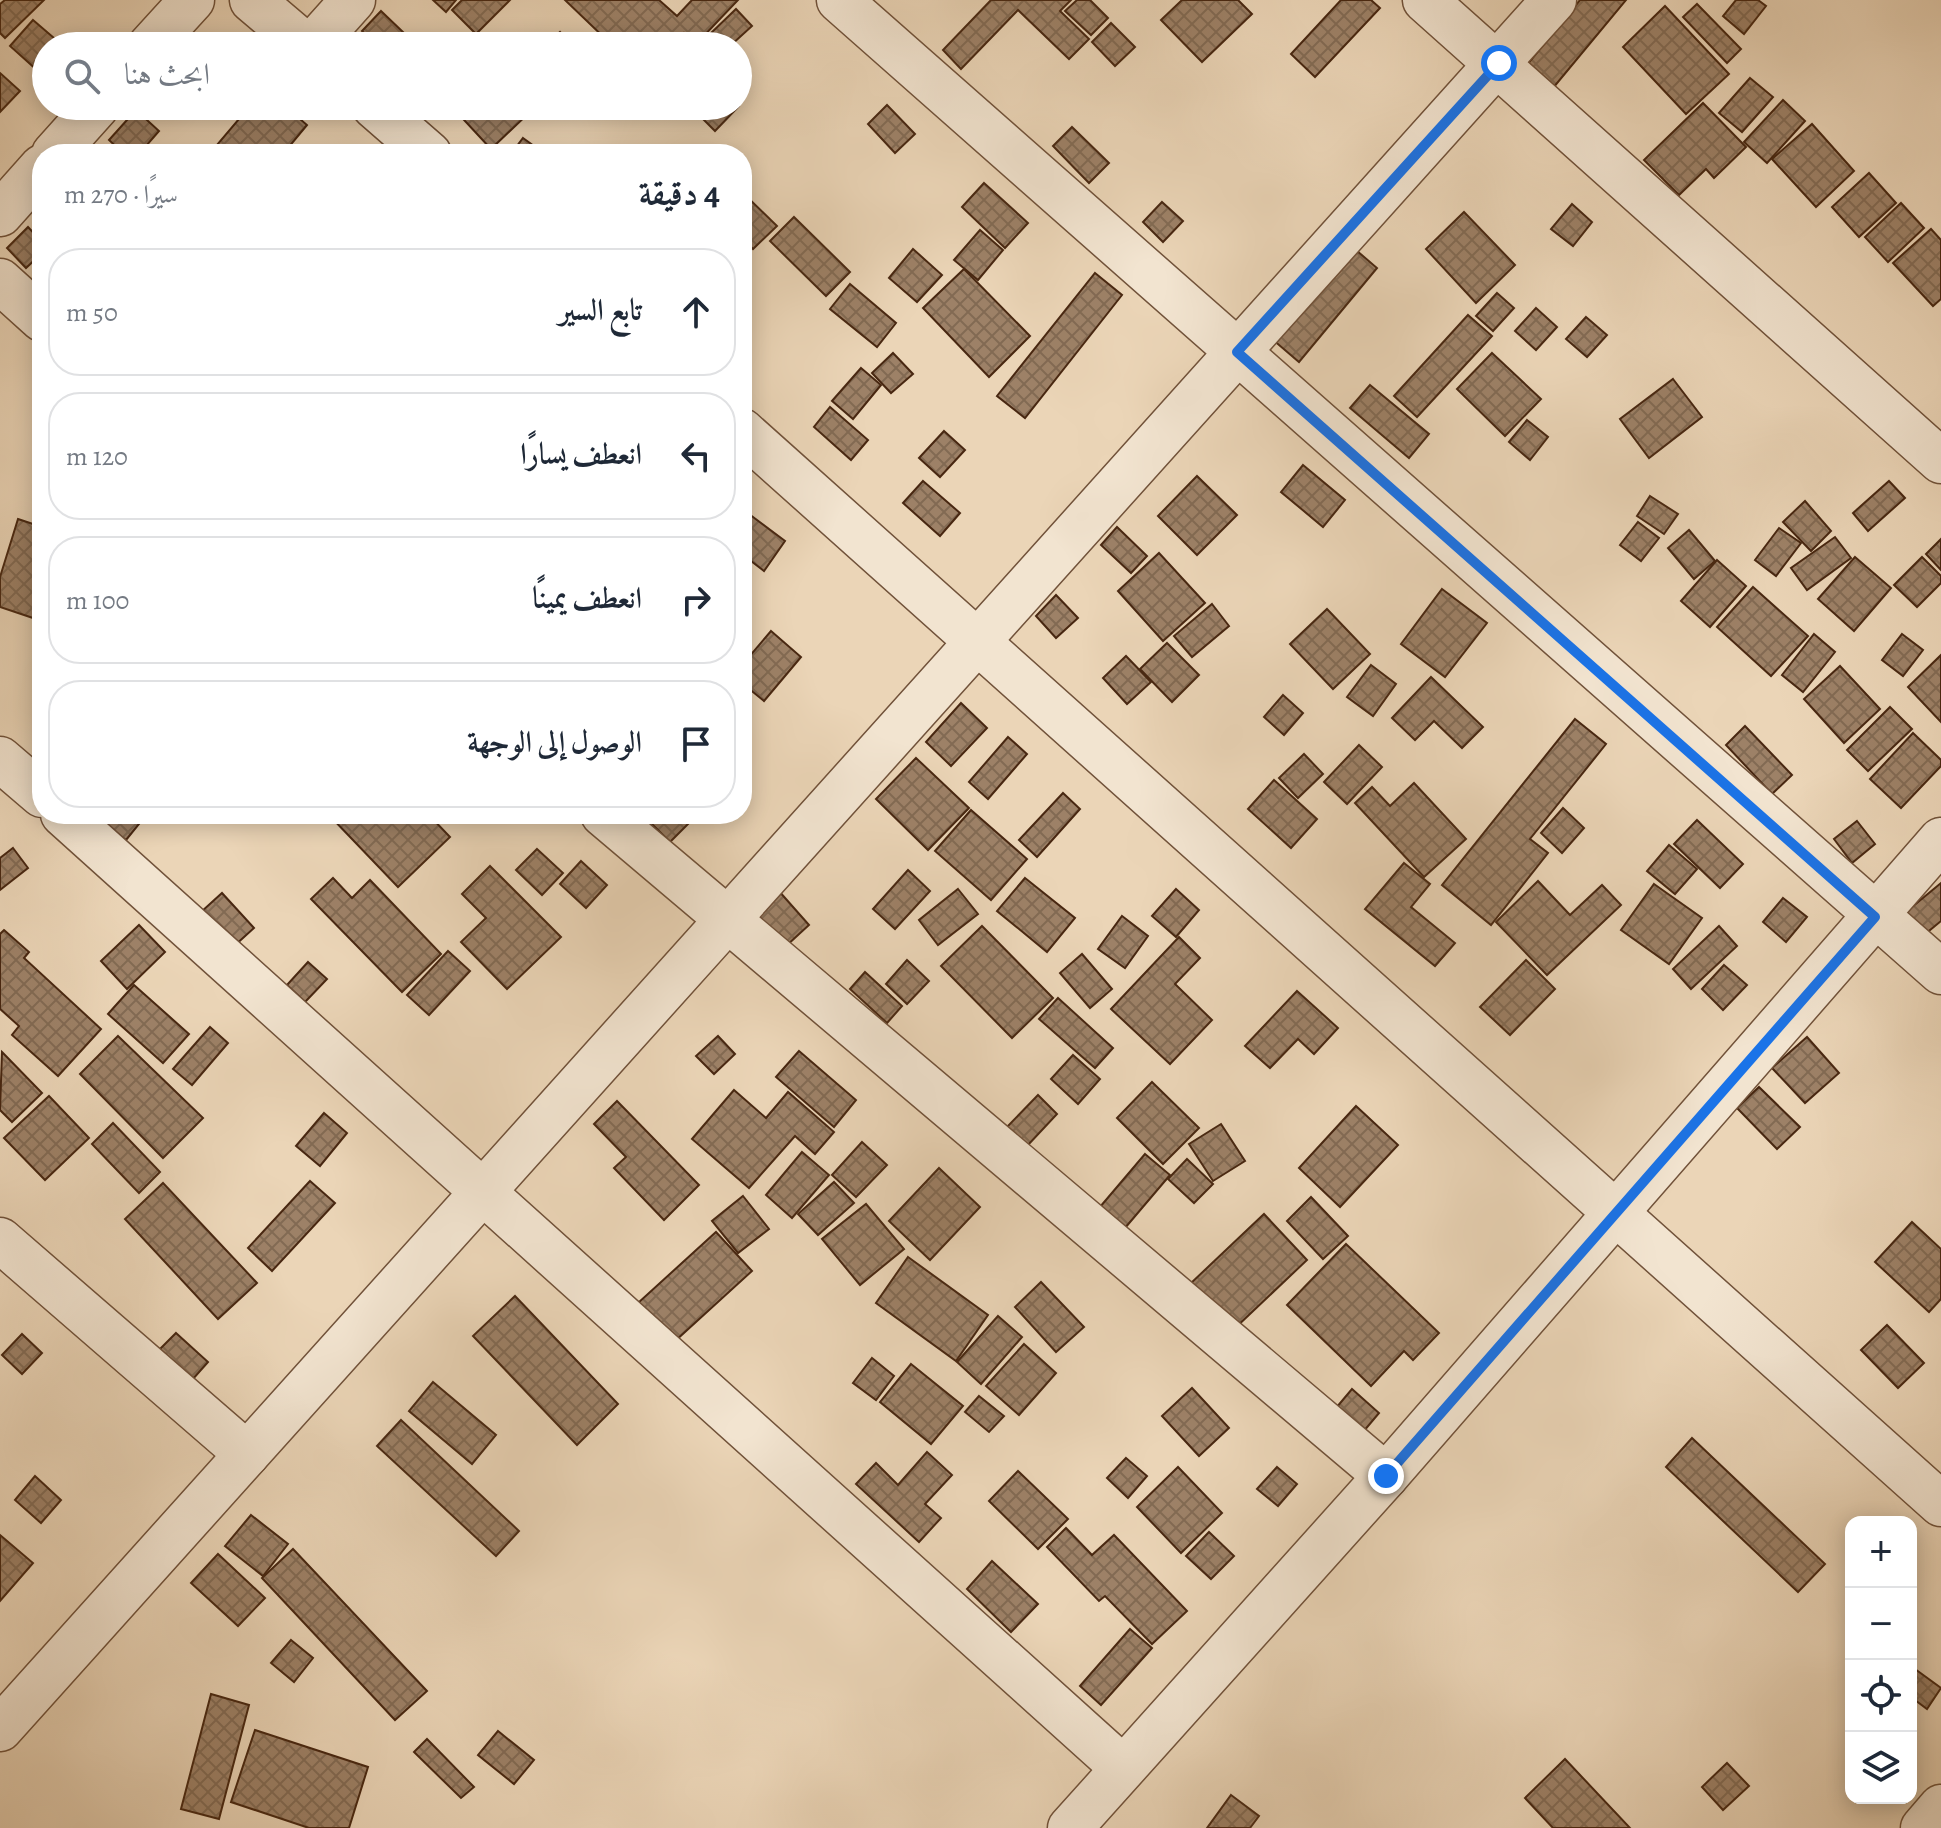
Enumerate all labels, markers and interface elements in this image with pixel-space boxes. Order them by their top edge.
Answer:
search box [32,32,752,120]
route start [1481,45,1517,81]
icon: search [60,54,104,98]
text: ابحث هنا [124,54,210,94]
text: 4 دقيقة [639,169,720,216]
text: سيرًا · 270 m [64,177,178,212]
text: تابع السير [558,290,642,330]
icon: ahead [674,290,718,334]
text: 50 m [66,295,118,330]
text: انعطف يسارًا [520,434,642,474]
icon: left [674,434,718,478]
text: 120 m [66,439,128,474]
text: انعطف يمينًا [532,578,642,618]
icon: right [674,578,718,622]
text: 100 m [66,583,129,618]
text: الوصول إلى الوجهة [467,722,642,762]
icon: arrive [674,722,718,766]
route end [1368,1458,1404,1494]
map controls [1845,1516,1917,1804]
button: + [1845,1516,1917,1588]
button: − [1845,1588,1917,1660]
button: locate [1845,1660,1917,1732]
button: layers [1845,1732,1917,1804]

